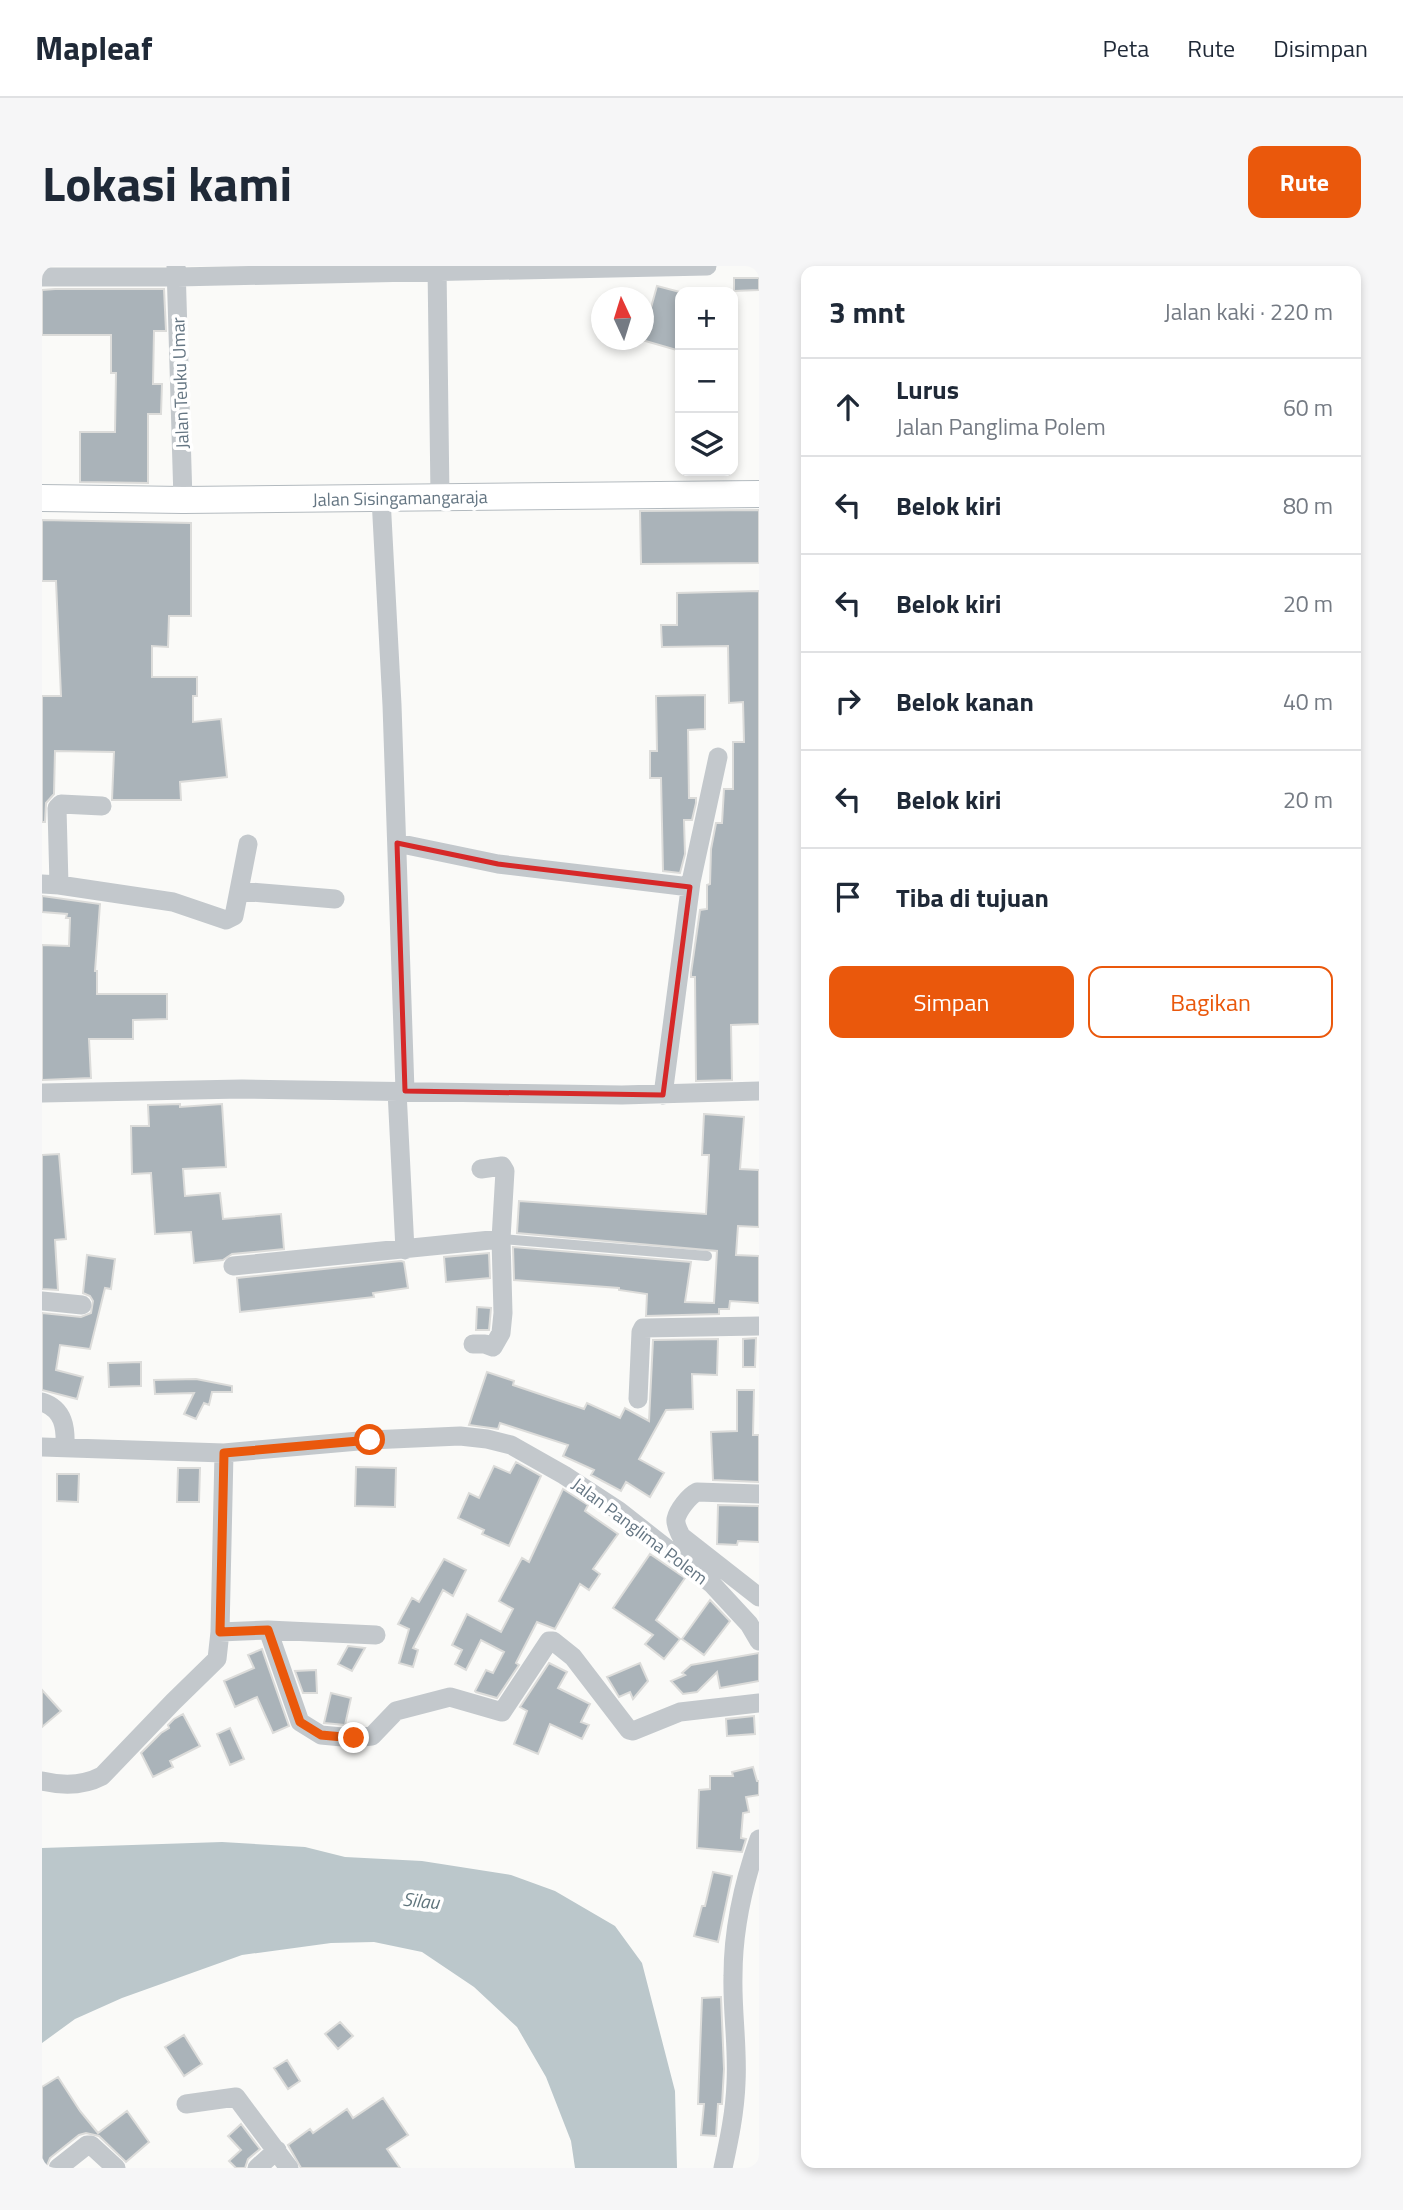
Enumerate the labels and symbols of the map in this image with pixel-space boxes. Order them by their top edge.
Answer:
north arrow [591,287,654,350]
street label: Jalan Teuku Umar [164,317,196,449]
street label: Jalan Sisingamangaraja [312,483,488,513]
route start [354,1424,385,1455]
street label: Jalan Panglima Polem [566,1471,714,1591]
route end [338,1722,369,1753]
water label: Silau [401,1884,442,1916]

